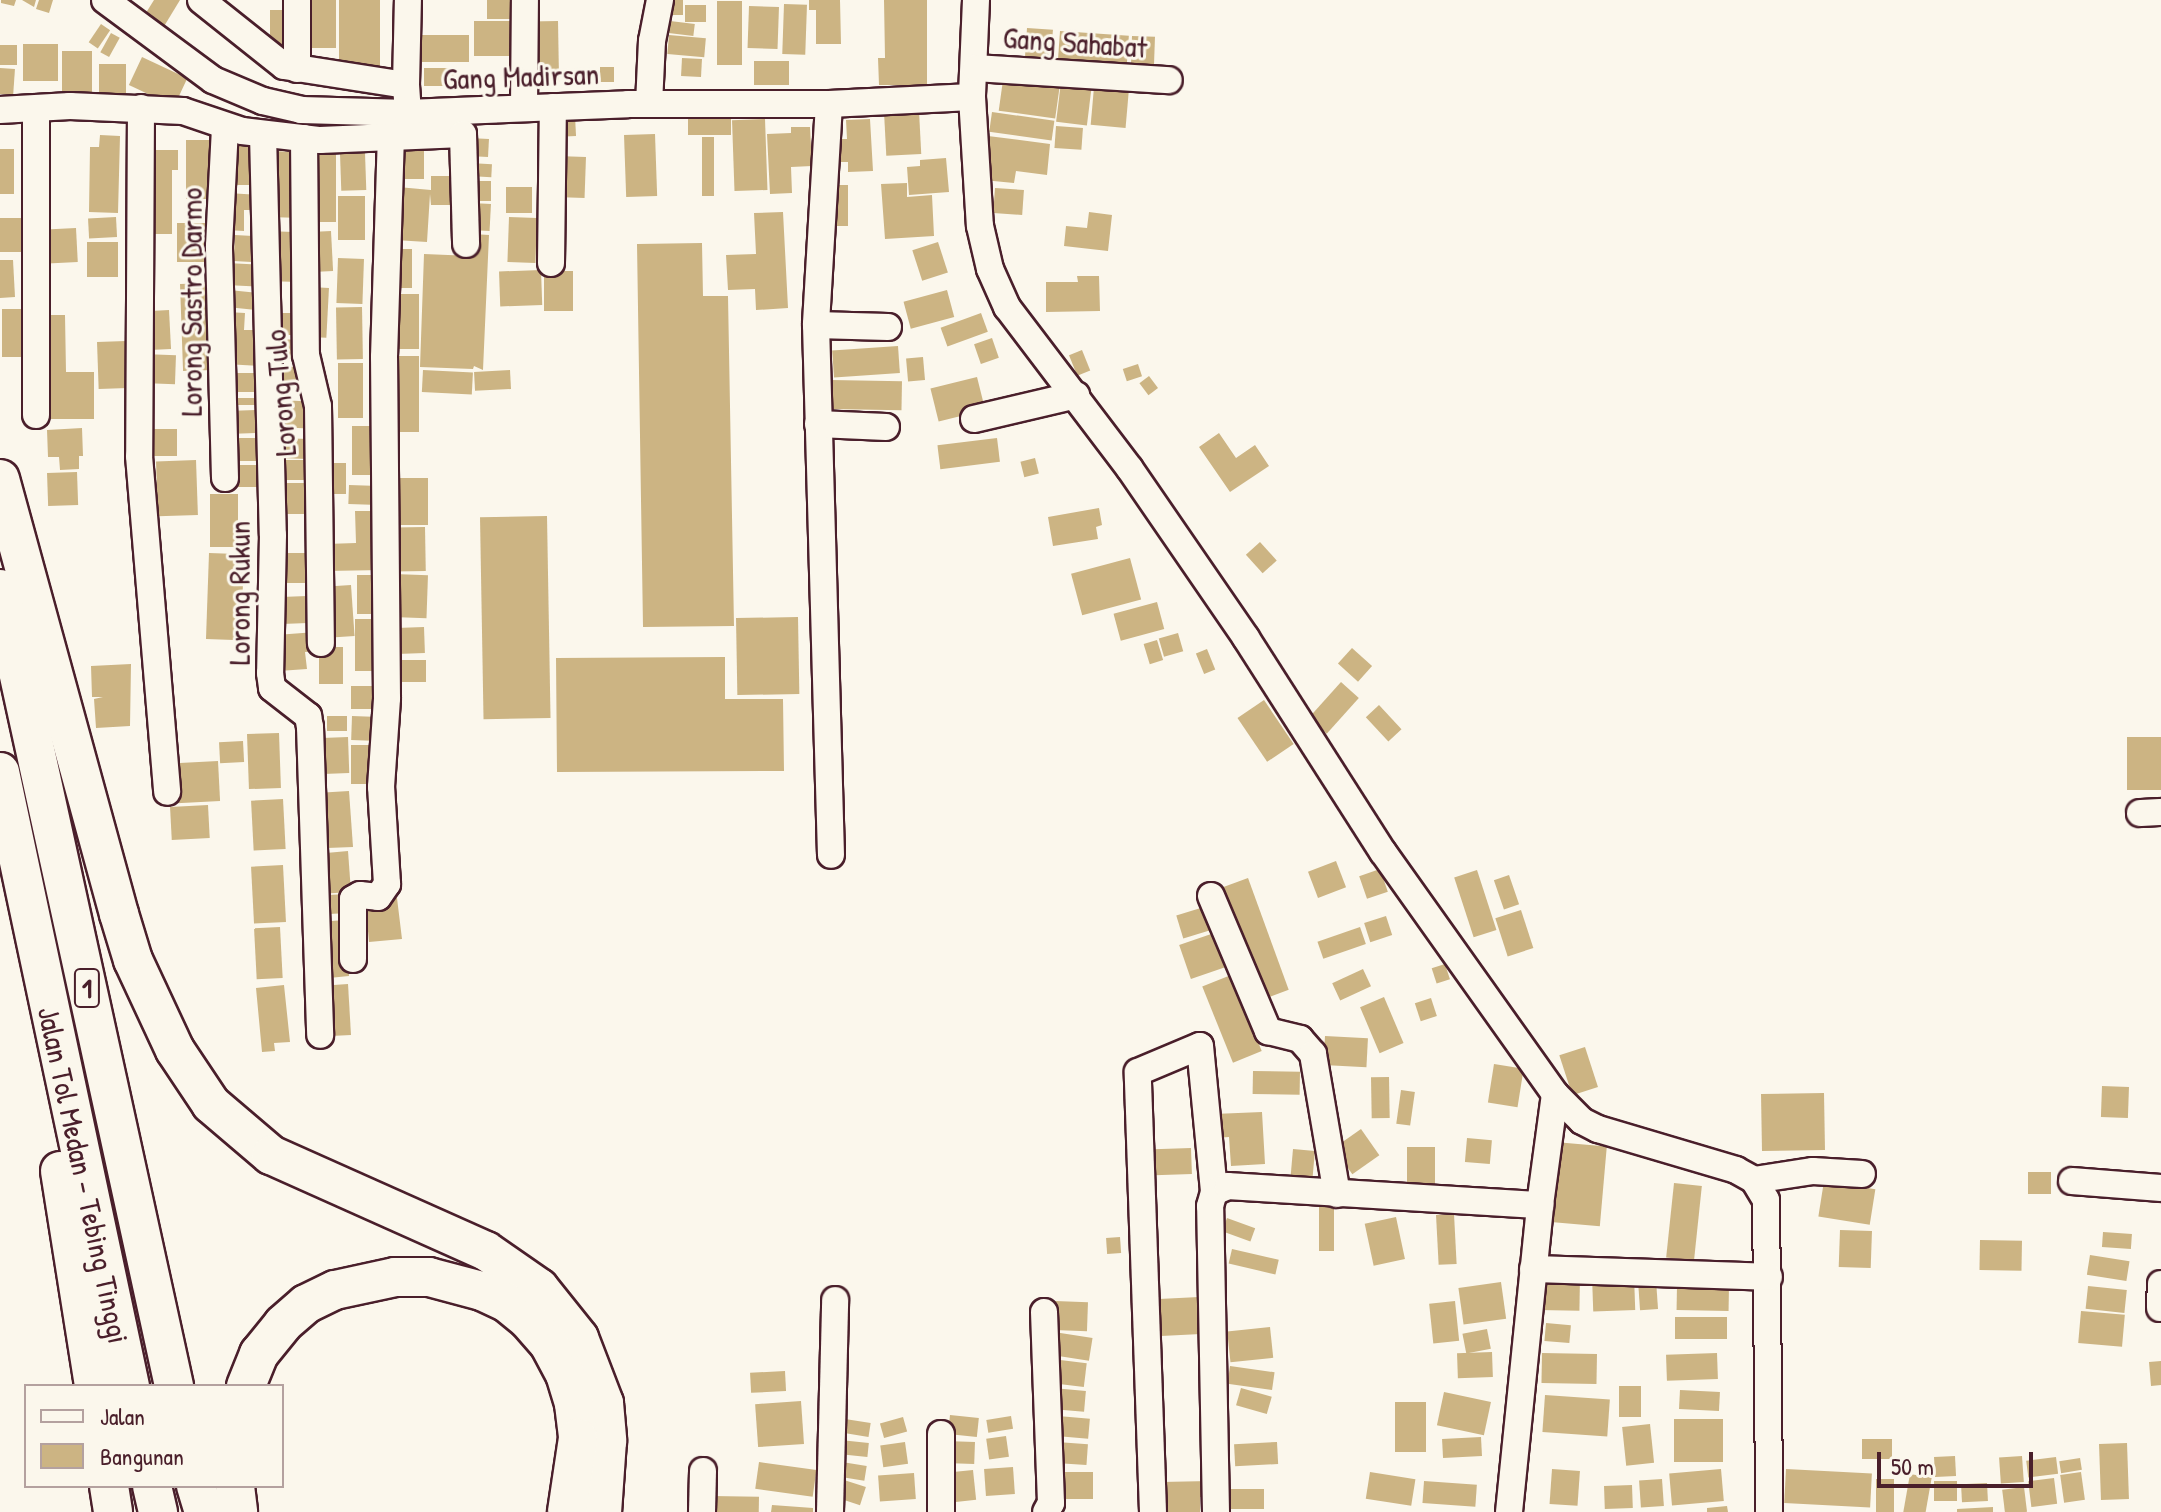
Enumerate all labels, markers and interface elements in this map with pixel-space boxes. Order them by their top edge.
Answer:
street label: Gang Sahabat [1002,19,1148,65]
street label: Gang Madirsan [442,55,600,97]
street label: Lorong Sastro Darmo [173,188,209,416]
street label: Lorong Tulo [257,328,303,458]
street label: Lorong Rukun [221,521,257,665]
road number: 1 [73,964,101,1012]
street label: Jalan Tol Medan - Tebing Tinggi [31,1003,137,1347]
legend [24,1384,284,1488]
text: Jalan [100,1400,145,1432]
scale bar [1881,1436,2037,1486]
text: Bangunan [100,1440,184,1472]
text: 50 m [1891,1450,1934,1482]

